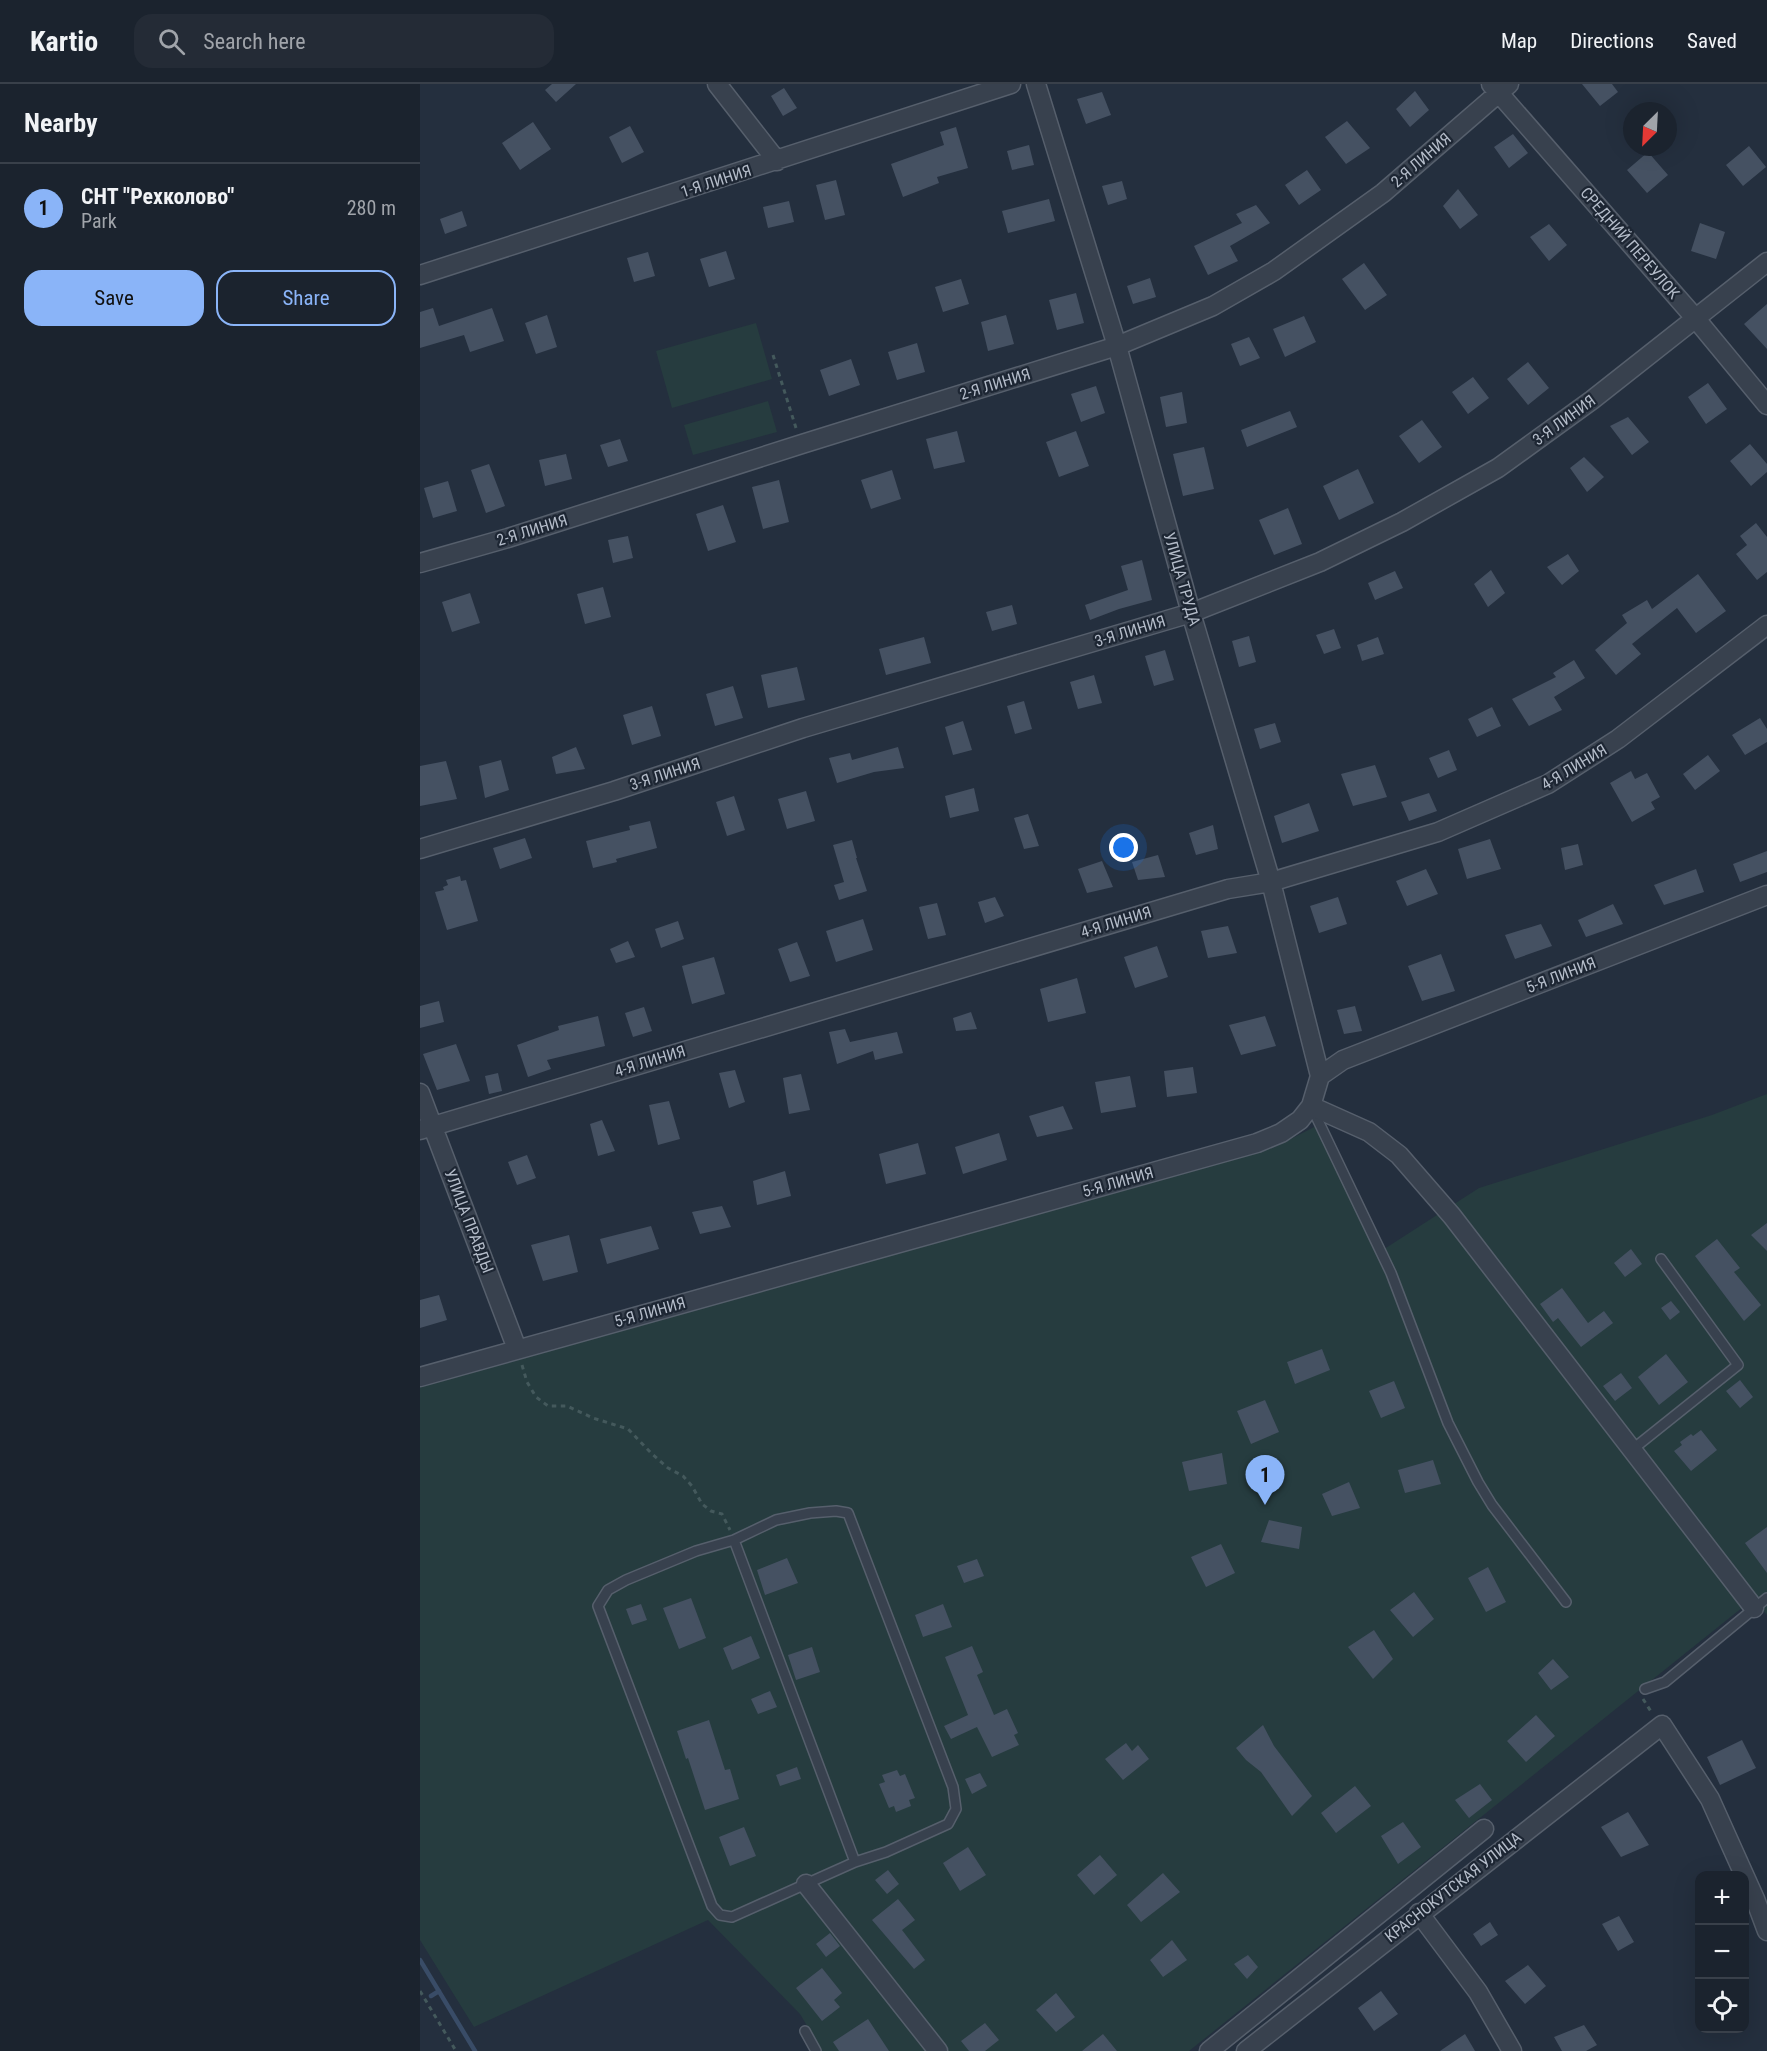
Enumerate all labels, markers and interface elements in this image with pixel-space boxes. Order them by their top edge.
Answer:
search box [134,14,554,68]
text: Kartio [30,25,98,58]
icon: search [155,25,188,58]
text: Search here [203,29,306,54]
text: Map [1501,29,1537,53]
text: Directions [1570,29,1654,53]
text: Saved [1687,29,1737,53]
north arrow [1623,102,1677,156]
text: Nearby [24,108,98,138]
street label: 2-Я ЛИНИЯ [1387,129,1455,191]
street label: 1-Я ЛИНИЯ [678,161,754,201]
street label: СРЕДНИЙ ПЕРЕУЛОК [1576,183,1684,303]
text: СНТ "Рехколово" [81,184,234,209]
text: 1 [38,196,49,220]
text: 280 m [347,196,396,220]
text: Park [81,209,117,233]
button: Save [24,270,204,326]
button: Share [216,270,396,326]
street label: 2-Я ЛИНИЯ [957,364,1033,404]
street label: 3-Я ЛИНИЯ [1529,391,1599,449]
street label: 2-Я ЛИНИЯ [494,510,570,550]
street label: УЛИЦА ТРУДА [1160,530,1204,628]
street label: 3-Я ЛИНИЯ [1092,611,1168,651]
street label: 4-Я ЛИНИЯ [1538,740,1610,794]
street label: 3-Я ЛИНИЯ [627,754,703,794]
your location [1109,833,1138,862]
street label: 4-Я ЛИНИЯ [1078,902,1154,942]
street label: 5-Я ЛИНИЯ [1523,953,1599,997]
street label: 4-Я ЛИНИЯ [612,1041,688,1081]
street label: 5-Я ЛИНИЯ [1080,1163,1156,1201]
street label: УЛИЦА ПРАВДЫ [440,1166,498,1276]
street label: 5-Я ЛИНИЯ [612,1293,688,1331]
pin: 1 [1246,1456,1284,1505]
street label: КРАСНОКУТСКАЯ УЛИЦА [1381,1828,1525,1946]
map controls [1695,1871,1749,2033]
button: + [1695,1871,1749,1925]
button: − [1695,1925,1749,1979]
button: locate [1695,1979,1749,2033]

